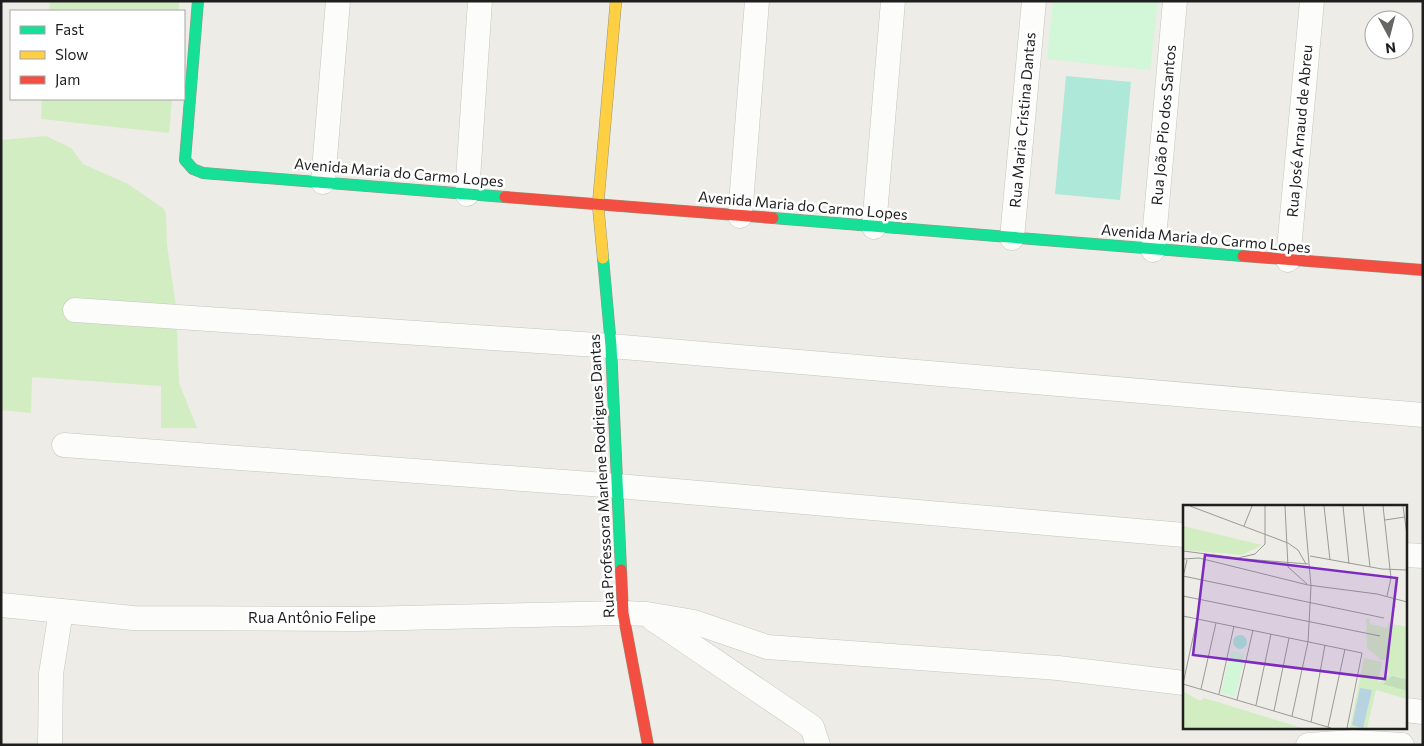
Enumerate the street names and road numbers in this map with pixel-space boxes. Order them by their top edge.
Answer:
street label: Rua Maria Cristina Dantas [1005,31,1039,208]
street label: Rua João Pio dos Santos [1147,44,1179,206]
street label: Rua José Arnaud de Abreu [1282,44,1316,218]
street label: Avenida Maria do Carmo Lopes [294,154,505,190]
street label: Avenida Maria do Carmo Lopes [698,187,909,223]
street label: Avenida Maria do Carmo Lopes [1101,220,1312,256]
street label: Rua Professora Marlene Rodrigues Dantas [585,333,617,618]
street label: Rua Antônio Felipe [248,608,376,626]

